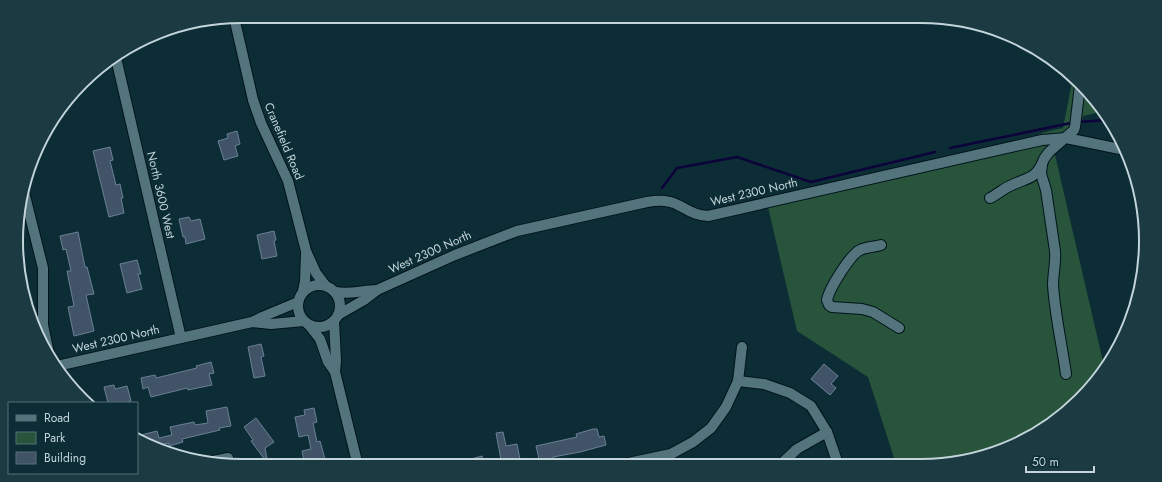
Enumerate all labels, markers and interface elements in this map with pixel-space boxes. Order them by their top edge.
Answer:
street label: Cranefield Road [260,100,308,182]
street label: North 3600 West [142,150,180,241]
street label: West 2300 North [709,173,799,211]
street label: West 2300 North [386,226,474,278]
street label: West 2300 North [71,320,161,358]
legend [8,402,138,474]
text: Road [44,409,70,427]
text: Park [44,429,66,447]
scale bar [1026,448,1094,474]
text: Building [44,449,86,467]
text: 50 m [1032,453,1059,471]

